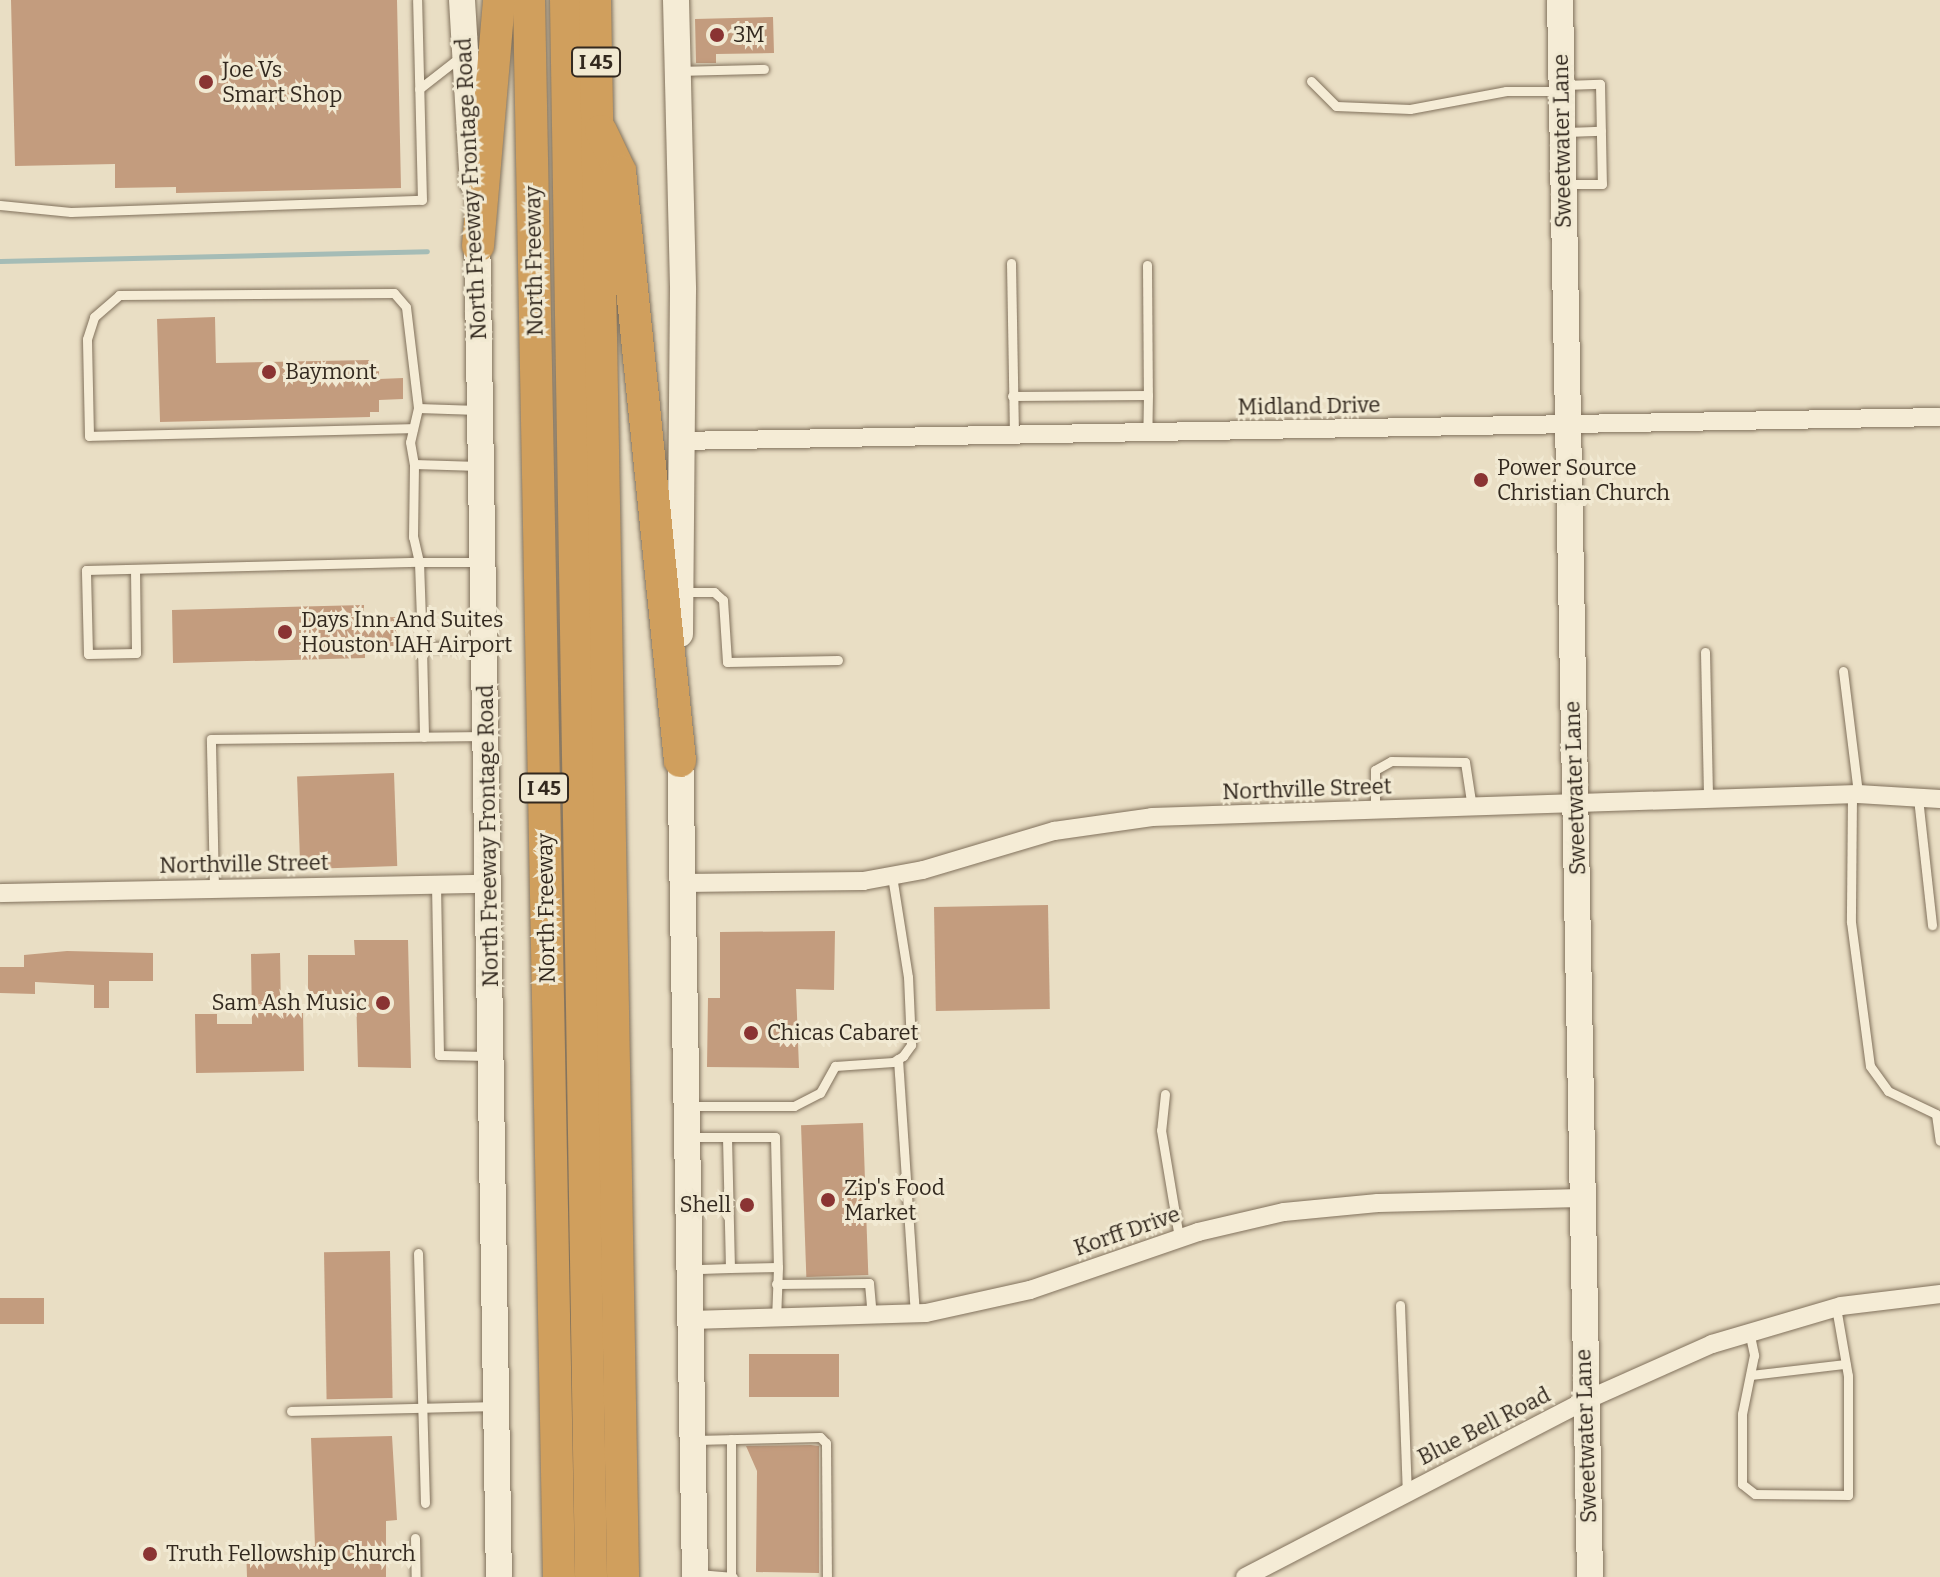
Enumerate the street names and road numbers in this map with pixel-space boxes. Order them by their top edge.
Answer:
street label: North Freeway Frontage Road [450,37,492,341]
road number: I 45 [570,46,622,78]
street label: Sweetwater Lane [1547,54,1577,228]
street label: North Freeway [519,186,549,336]
street label: Midland Drive [1237,392,1381,420]
street label: North Freeway Frontage Road [472,685,504,987]
street label: Sweetwater Lane [1559,700,1591,876]
road number: I 45 [518,772,570,804]
street label: Northville Street [1222,773,1392,805]
street label: North Freeway [531,833,561,983]
street label: Northville Street [159,849,329,879]
street label: Korff Drive [1071,1201,1183,1261]
street label: Sweetwater Lane [1570,1348,1602,1524]
street label: Blue Bell Road [1413,1381,1555,1471]

